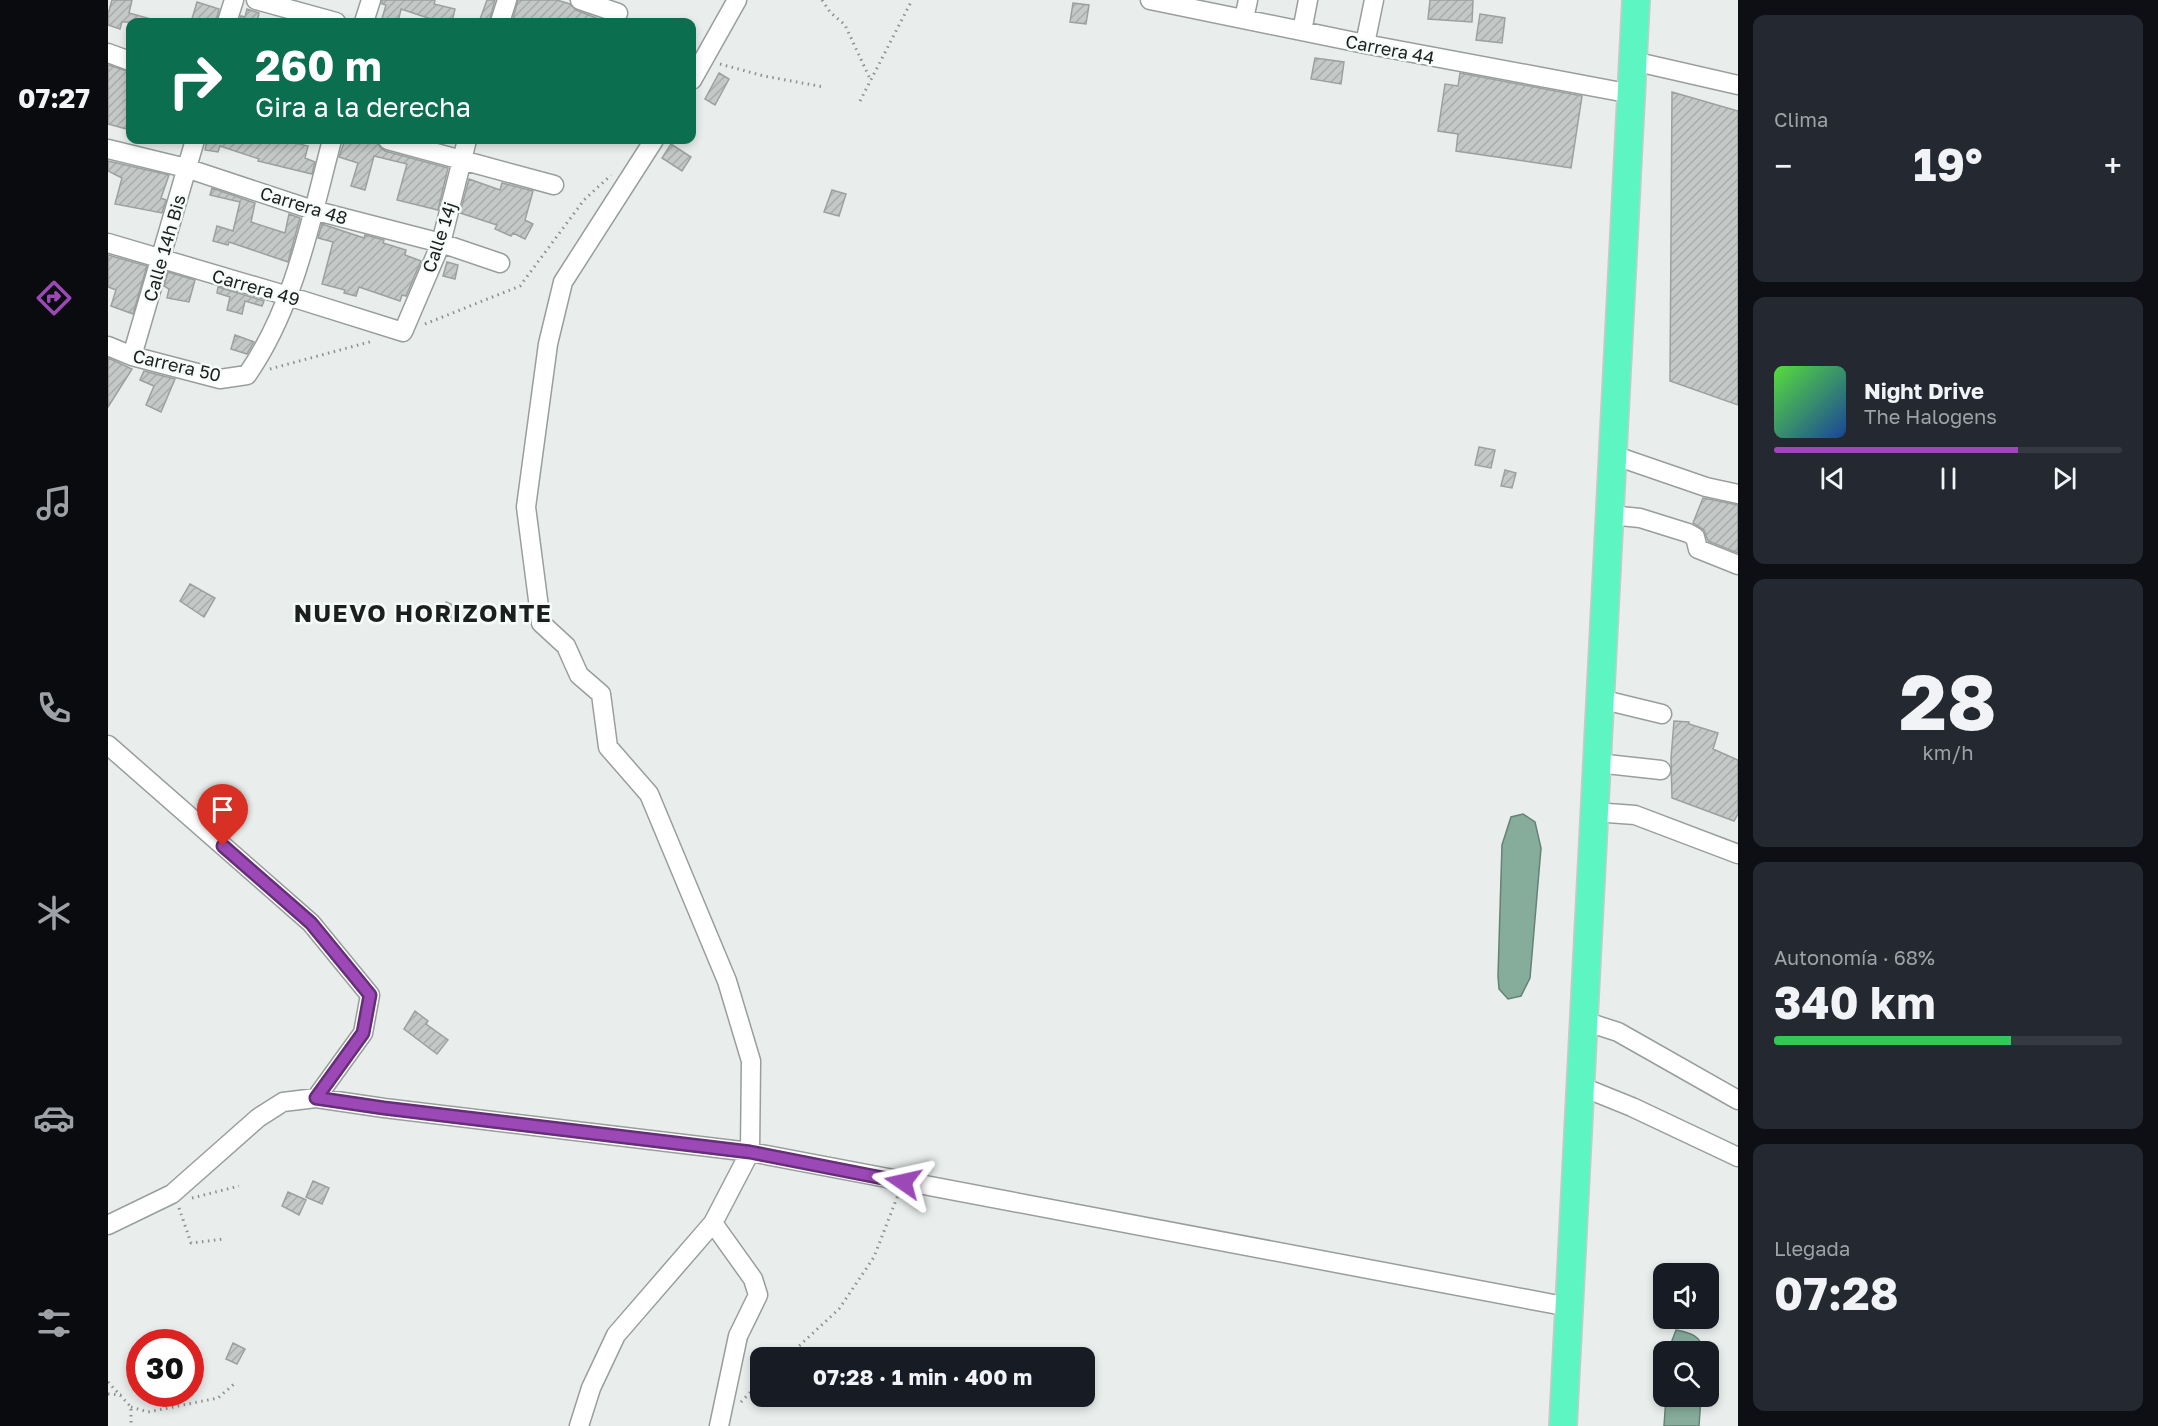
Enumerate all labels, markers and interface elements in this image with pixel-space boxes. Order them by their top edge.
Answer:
street label: Carrera 44 [1344,30,1436,68]
text: 260 m [255,40,382,90]
icon: right [156,42,234,120]
text: 07:27 [18,82,90,114]
text: Gira a la derecha [255,91,471,123]
text: Clima [1774,107,1828,131]
text: 19° [1913,137,1983,191]
text: − [1774,146,1792,185]
text: + [2104,146,2122,185]
street label: Carrera 48 [258,181,350,229]
street label: Calle 14h Bis [138,192,190,304]
street label: Calle 14j [417,199,461,275]
street label: Carrera 49 [210,264,302,310]
icon: directions [33,277,75,319]
street label: Carrera 50 [131,344,223,386]
text: Night Drive [1864,377,1984,404]
text: The Halogens [1864,404,1997,428]
icon: previous [1816,462,1849,495]
icon: pause [1932,462,1965,495]
icon: next [2048,462,2081,495]
icon: music [33,482,75,524]
district label: NUEVO HORIZONTE [294,598,552,627]
text: 28 [1899,654,1997,747]
icon: phone [33,687,75,729]
text: km/h [1923,740,1973,764]
pin [197,784,248,846]
icon: arrive [206,793,239,826]
icon: climate [33,892,75,934]
text: Autonomía · 68% [1774,945,1935,969]
text: 340 km [1774,975,1936,1029]
icon: car [33,1097,75,1139]
position arrow [871,1150,935,1214]
text: Llegada [1774,1236,1850,1260]
map controls [1653,1263,1719,1407]
button: sound [1653,1263,1719,1329]
text: 07:28 [1774,1266,1898,1320]
icon: filters [33,1302,75,1344]
speed limit sign: 30 [126,1329,204,1407]
button: search [1653,1341,1719,1407]
text: 07:28 · 1 min · 400 m [813,1363,1032,1390]

